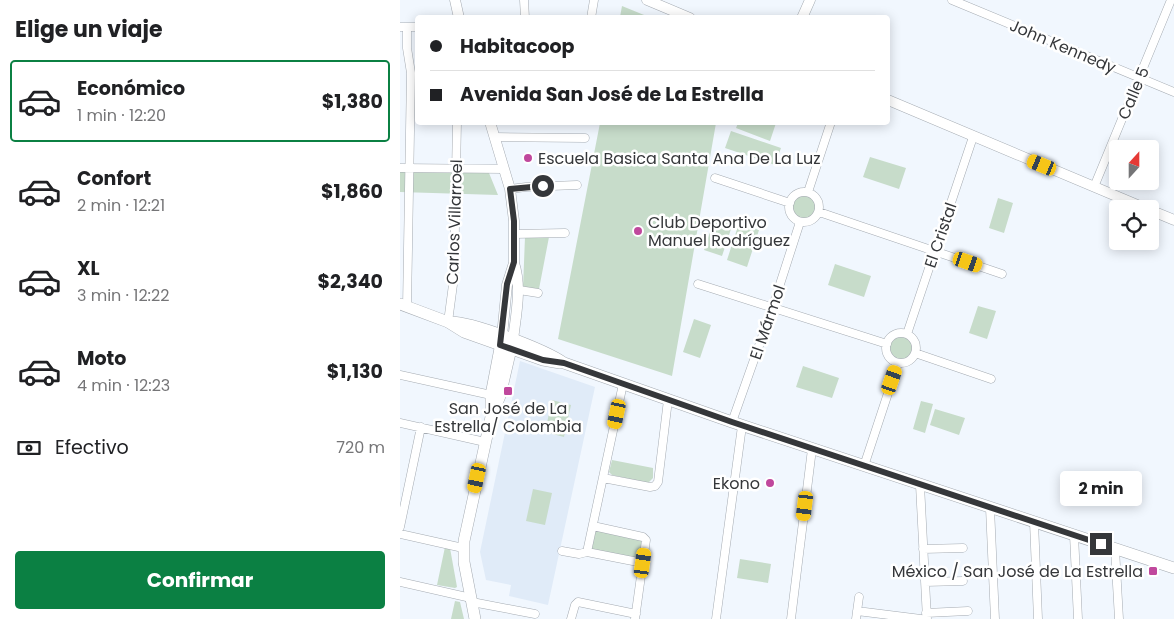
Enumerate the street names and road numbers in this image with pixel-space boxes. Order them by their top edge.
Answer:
street label: John Kennedy [1006,14,1119,79]
street label: Calle 5 [1112,63,1155,123]
street label: Carlos Villarroel [441,159,468,285]
street label: El Cristal [919,199,962,271]
street label: El Mármol [744,282,791,363]

